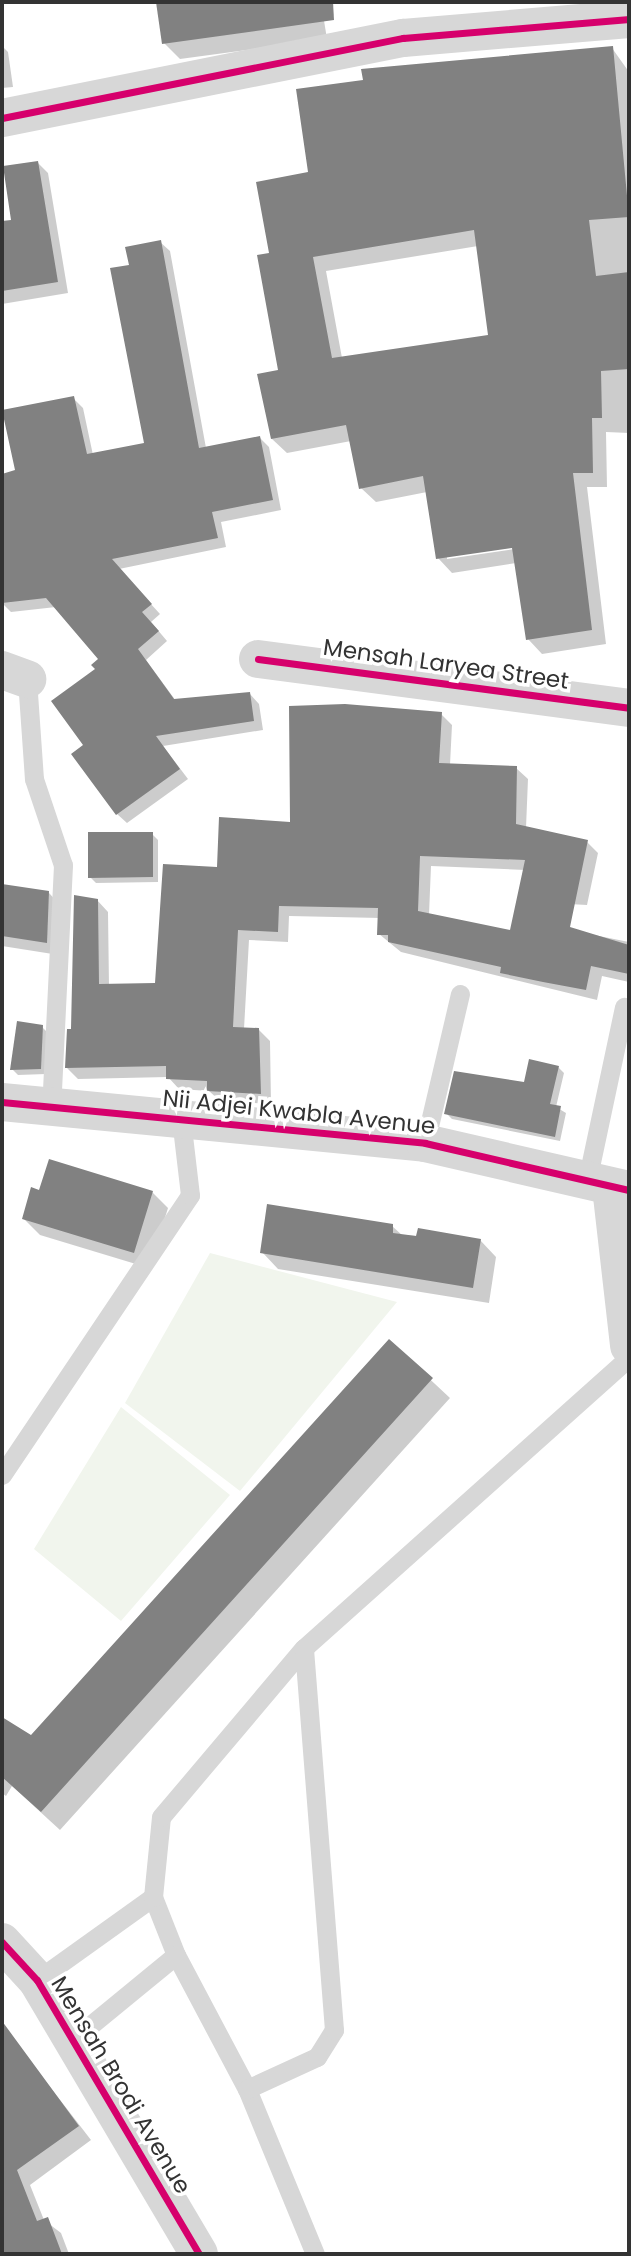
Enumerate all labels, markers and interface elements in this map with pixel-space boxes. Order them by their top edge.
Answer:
street label: Mensah Laryea Street [322,633,570,695]
street label: Nii Adjei Kwabla Avenue [161,1084,437,1140]
street label: Mensah Brodi Avenue [45,1971,197,2199]

